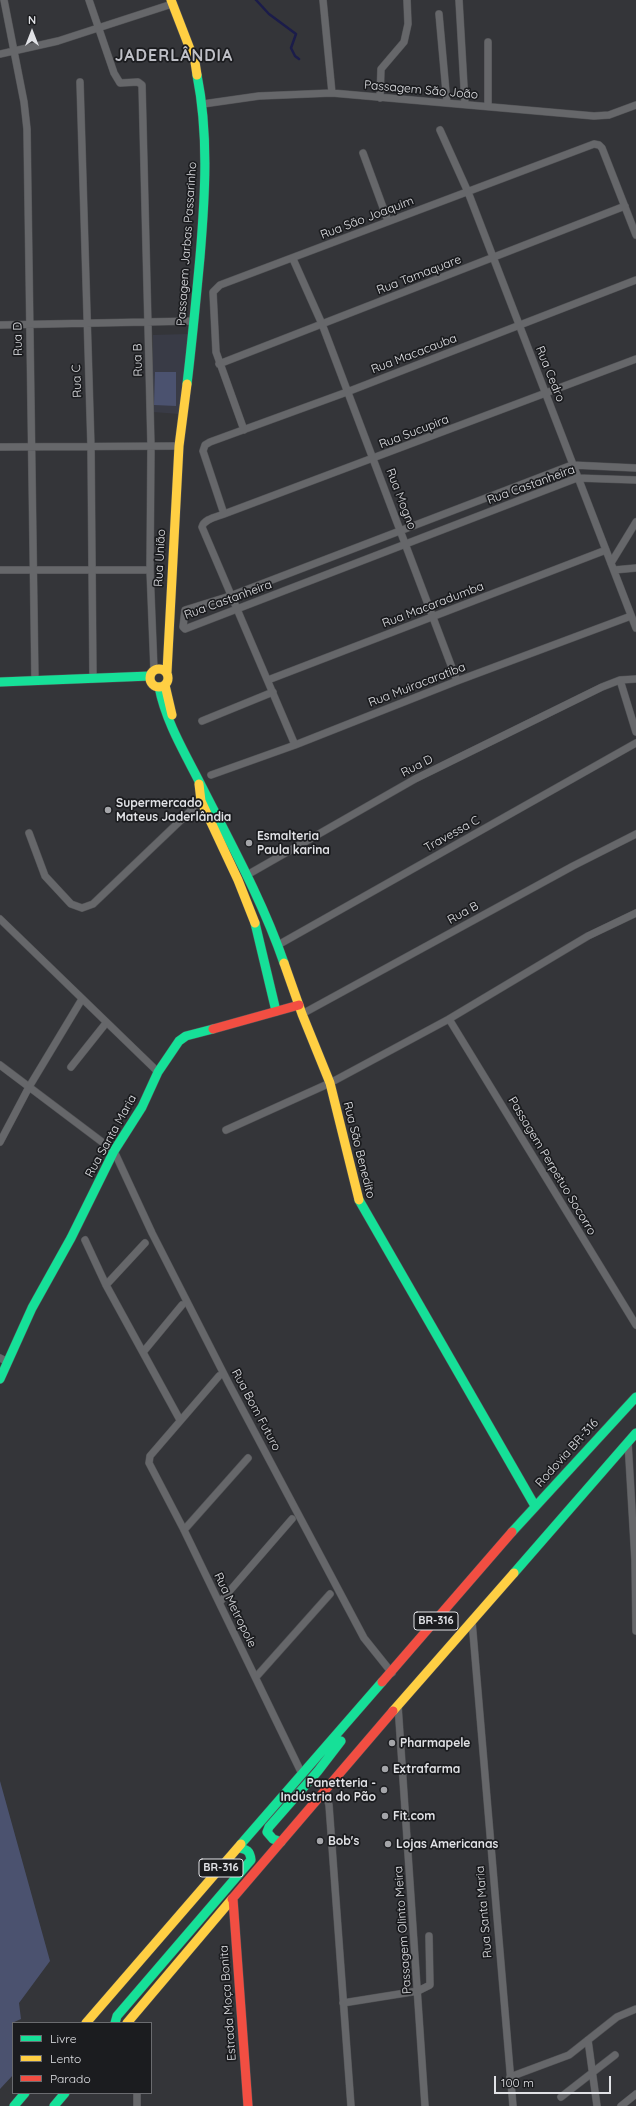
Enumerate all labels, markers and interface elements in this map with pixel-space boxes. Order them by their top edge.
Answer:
north arrow [12,12,52,52]
text: N [28,13,36,27]
district label: JADERLÂNDIA [115,46,233,66]
street label: Passagem São João [363,78,479,102]
street label: Passagem Jarbas Passarinho [174,161,200,327]
street label: Rua São Joaquim [318,194,416,242]
street label: Rua Tamaquare [375,252,463,298]
street label: Rua D [11,322,25,356]
street label: Rua Macacauba [369,331,459,377]
street label: Rua B [131,343,145,377]
street label: Rua Cedro [532,344,568,404]
street label: Rua C [69,364,85,398]
street label: Rua Sucupira [377,412,451,452]
street label: Rua Castanheira [485,462,577,508]
street label: Rua Mogno [383,466,419,532]
street label: Rua União [151,529,169,587]
street label: Rua Castanheira [182,577,274,623]
street label: Rua Macaradumba [380,579,486,631]
street label: Rua Muiracaratiba [366,660,468,710]
street label: Rua D [399,752,435,780]
place label: Supermercado Mateus Jaderlândia [116,796,231,824]
marker: Supermercado Mateus Jaderlândia [103,805,113,815]
street label: Travessa C [422,813,482,855]
place label: Esmalteria Paula karina [257,829,330,857]
marker: Esmalteria Paula karina [244,838,254,848]
street label: Rua B [445,899,481,927]
street label: Rua Santa Maria [82,1092,140,1180]
street label: Passagem Perpetuo Socorro [505,1094,599,1238]
street label: Rua São Benedito [340,1100,378,1200]
street label: Rua Bom Futuro [228,1367,284,1453]
street label: Rodovia BR-316 [533,1416,601,1490]
street label: Rua Metropole [211,1570,259,1650]
road number: BR-316 [414,1612,458,1630]
place label: Pharmapele [400,1736,470,1750]
marker: Pharmapele [387,1738,397,1748]
place label: Extrafarma [393,1762,460,1776]
marker: Extrafarma [380,1764,390,1774]
place label: Panetteria - Indústria do Pão [281,1776,376,1804]
marker: Panetteria - Indústria do Pão [379,1785,389,1795]
place label: Fit.com [393,1809,435,1823]
marker: Fit.com [380,1811,390,1821]
place label: Bob's [328,1834,359,1848]
marker: Bob's [315,1836,325,1846]
place label: Lojas Americanas [396,1837,498,1851]
marker: Lojas Americanas [383,1839,393,1849]
road number: BR-316 [199,1859,243,1877]
street label: Rua Santa Maria [473,1865,495,1959]
street label: Passagem Olinto Meira [391,1866,415,1994]
street label: Estrada Moça Bonita [217,1945,239,2061]
legend [12,2022,152,2094]
text: Livre [50,2031,76,2046]
text: Lento [50,2051,81,2066]
scale bar [496,2068,613,2094]
text: Parado [50,2071,91,2086]
text: 100 m [501,2075,534,2090]

